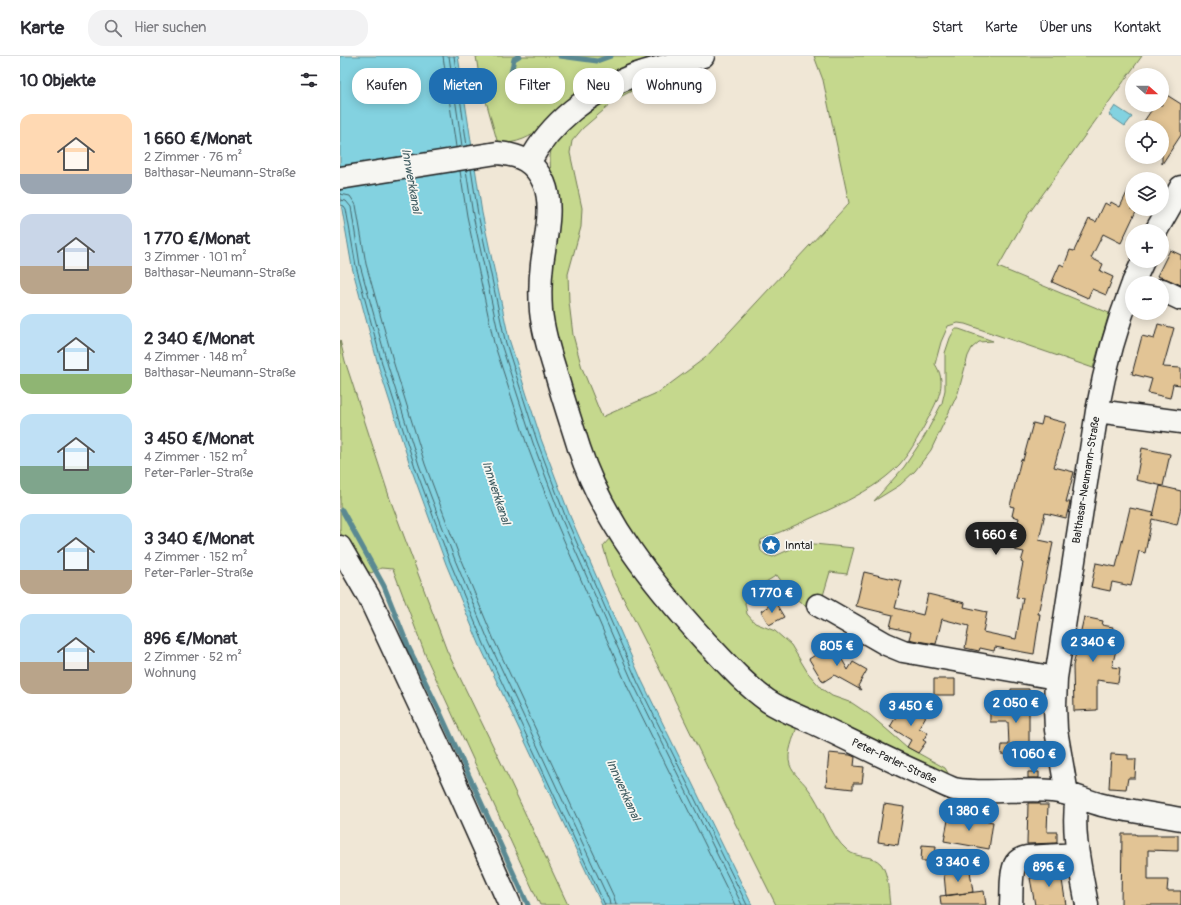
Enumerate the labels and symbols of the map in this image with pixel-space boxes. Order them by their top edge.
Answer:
north arrow [1125,68,1169,112]
water label: Innwerkkanal [398,147,424,216]
street label: Balthasar-Neumann-Straße [1070,415,1103,544]
water label: Innwerkkanal [479,459,514,528]
pin: 1 660 € [959,522,1033,556]
place icon: Inntal [760,534,782,556]
place label: Inntal [785,539,813,552]
pin: 1 770 € [735,580,809,614]
pin: 2 340 € [1056,629,1130,663]
pin: 805 € [809,633,865,667]
pin: 2 050 € [979,690,1053,724]
pin: 3 450 € [874,693,948,727]
street label: Peter-Parler-Straße [849,736,939,787]
pin: 1 060 € [997,741,1071,775]
water label: Innwerkkanal [603,757,644,824]
pin: 1 380 € [932,798,1006,832]
pin: 3 340 € [921,849,995,883]
pin: 896 € [1021,854,1077,888]

